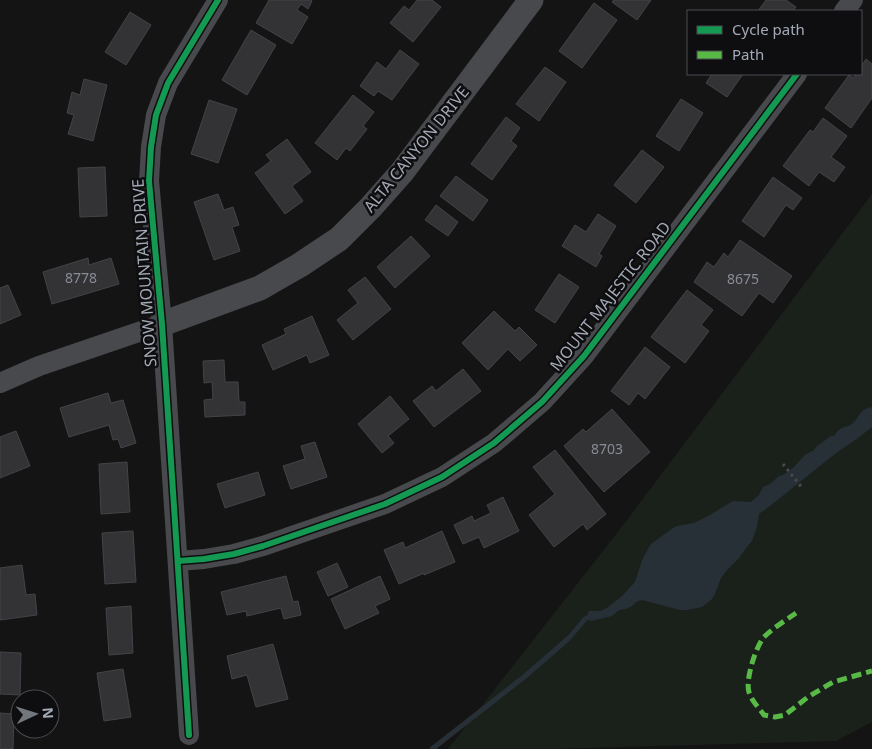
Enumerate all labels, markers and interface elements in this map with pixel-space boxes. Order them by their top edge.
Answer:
legend [687,10,862,75]
text: Cycle path [732,19,805,39]
text: Path [732,44,764,64]
street label: ALTA CANYON DRIVE [358,81,474,217]
street label: SNOW MOUNTAIN DRIVE [126,178,162,368]
street label: MOUNT MAJESTIC ROAD [545,217,675,375]
house number: 8778 [65,268,97,287]
house number: 8675 [727,269,759,288]
house number: 8703 [591,439,623,458]
north arrow [10,689,60,739]
text: N [39,707,58,719]

